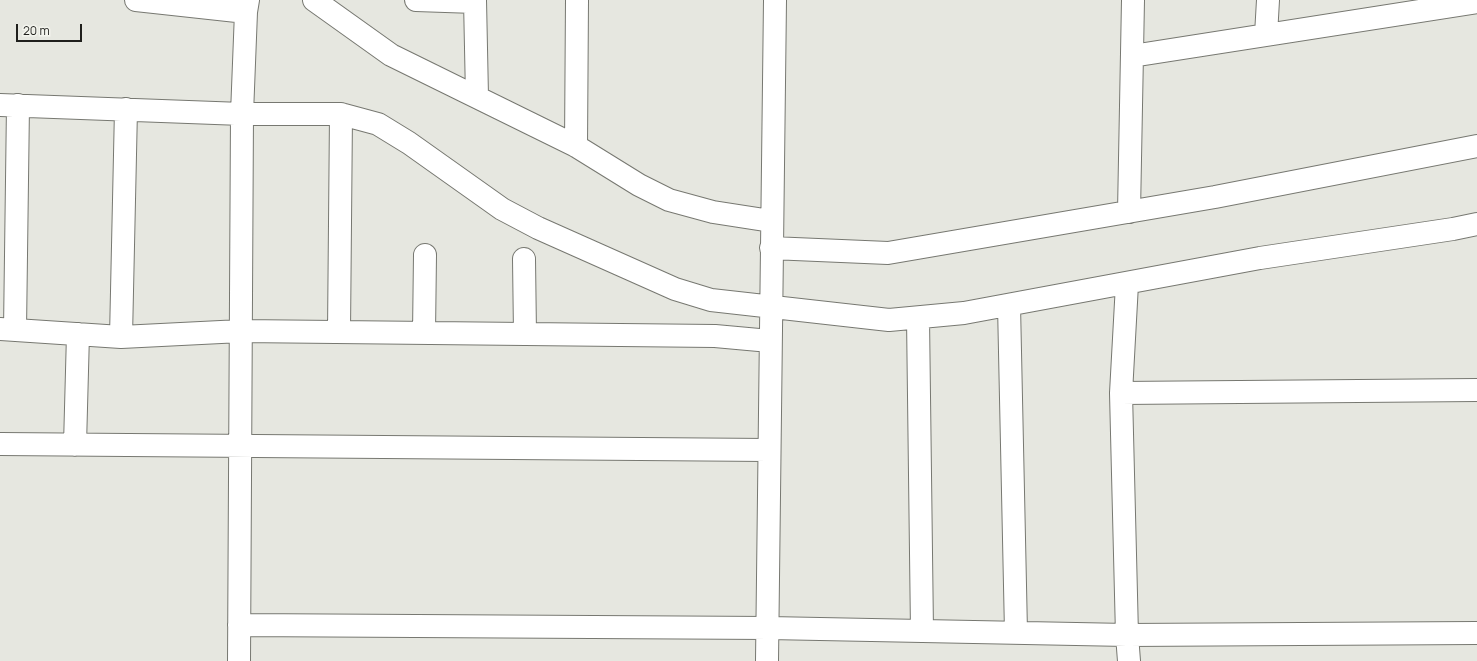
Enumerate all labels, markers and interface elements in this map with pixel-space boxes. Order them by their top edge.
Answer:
scale bar [18,16,84,42]
text: 20 m [23,22,50,39]

